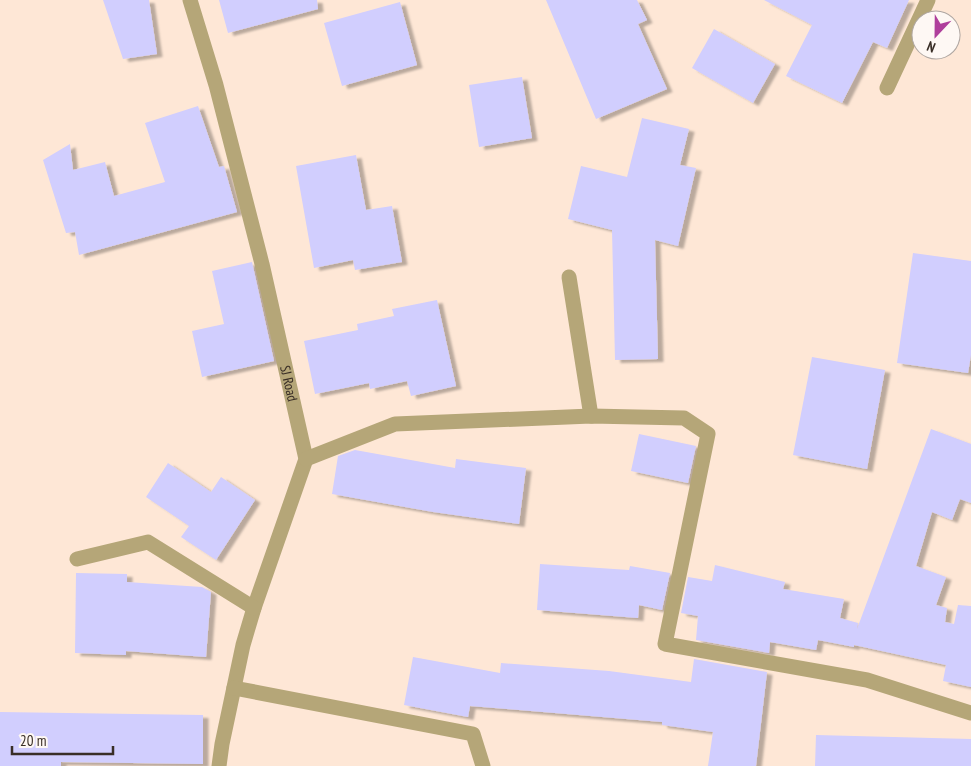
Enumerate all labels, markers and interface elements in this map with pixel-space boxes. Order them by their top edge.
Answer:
north arrow [911,10,961,60]
text: N [924,37,938,57]
street label: SJ Road [276,364,302,403]
scale bar [12,724,114,756]
text: 20 m [20,731,46,750]

